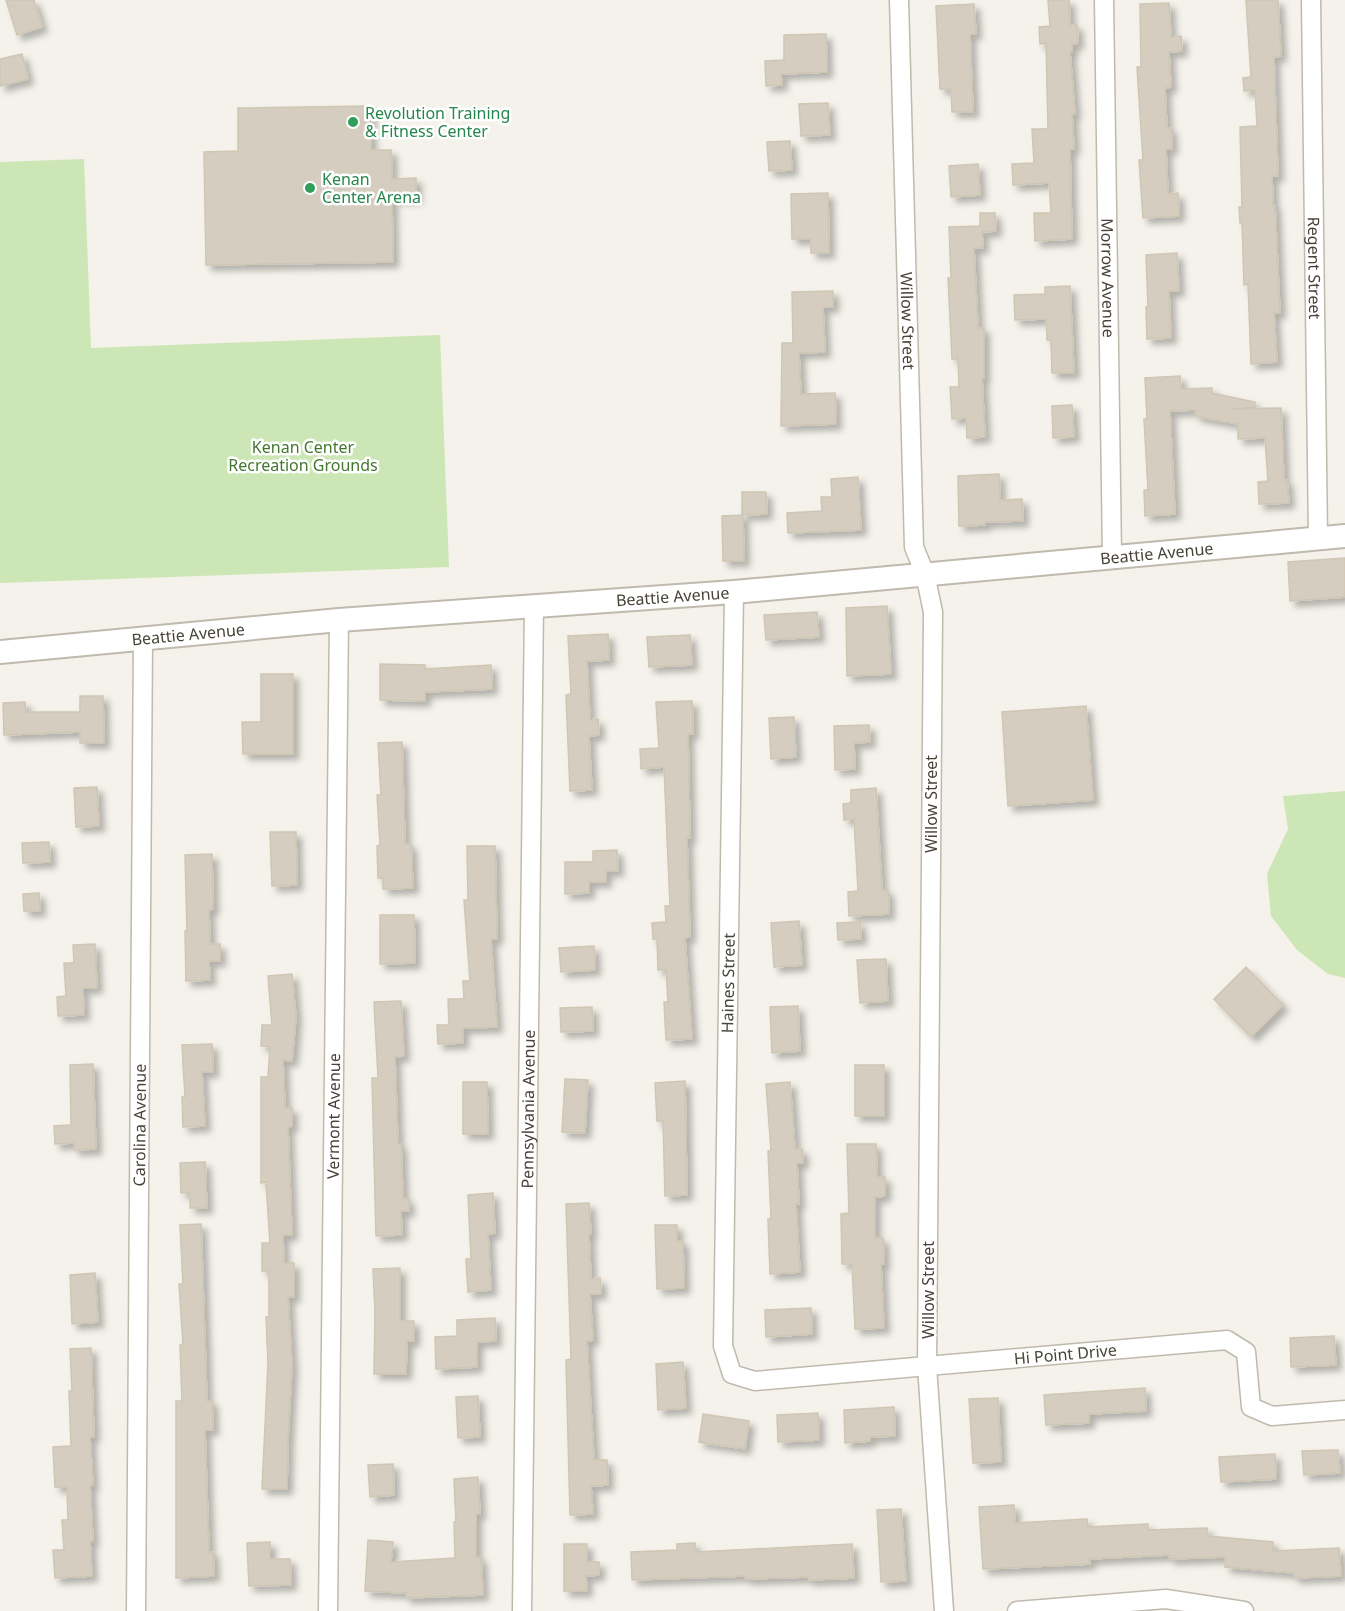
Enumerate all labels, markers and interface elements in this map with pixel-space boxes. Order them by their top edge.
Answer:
place label: Revolution Training & Fitness Center [365,102,510,142]
marker: Revolution Training & Fitness Center [346,115,360,129]
place label: Kenan Center Arena [322,168,421,208]
marker: Kenan Center Arena [303,181,317,195]
street label: Regent Street [1303,217,1326,320]
street label: Morrow Avenue [1096,218,1120,338]
street label: Willow Street [895,272,920,370]
park label: Kenan Center Recreation Grounds [228,436,378,476]
street label: Beattie Avenue [1099,537,1214,569]
street label: Beattie Avenue [615,581,730,611]
street label: Beattie Avenue [131,618,246,651]
street label: Willow Street [920,755,942,853]
street label: Haines Street [716,932,740,1033]
street label: Pennsylvania Avenue [516,1029,540,1189]
street label: Vermont Avenue [322,1053,345,1179]
street label: Carolina Avenue [128,1064,151,1186]
street label: Willow Street [917,1241,939,1339]
street label: Hi Point Drive [1013,1339,1118,1369]

